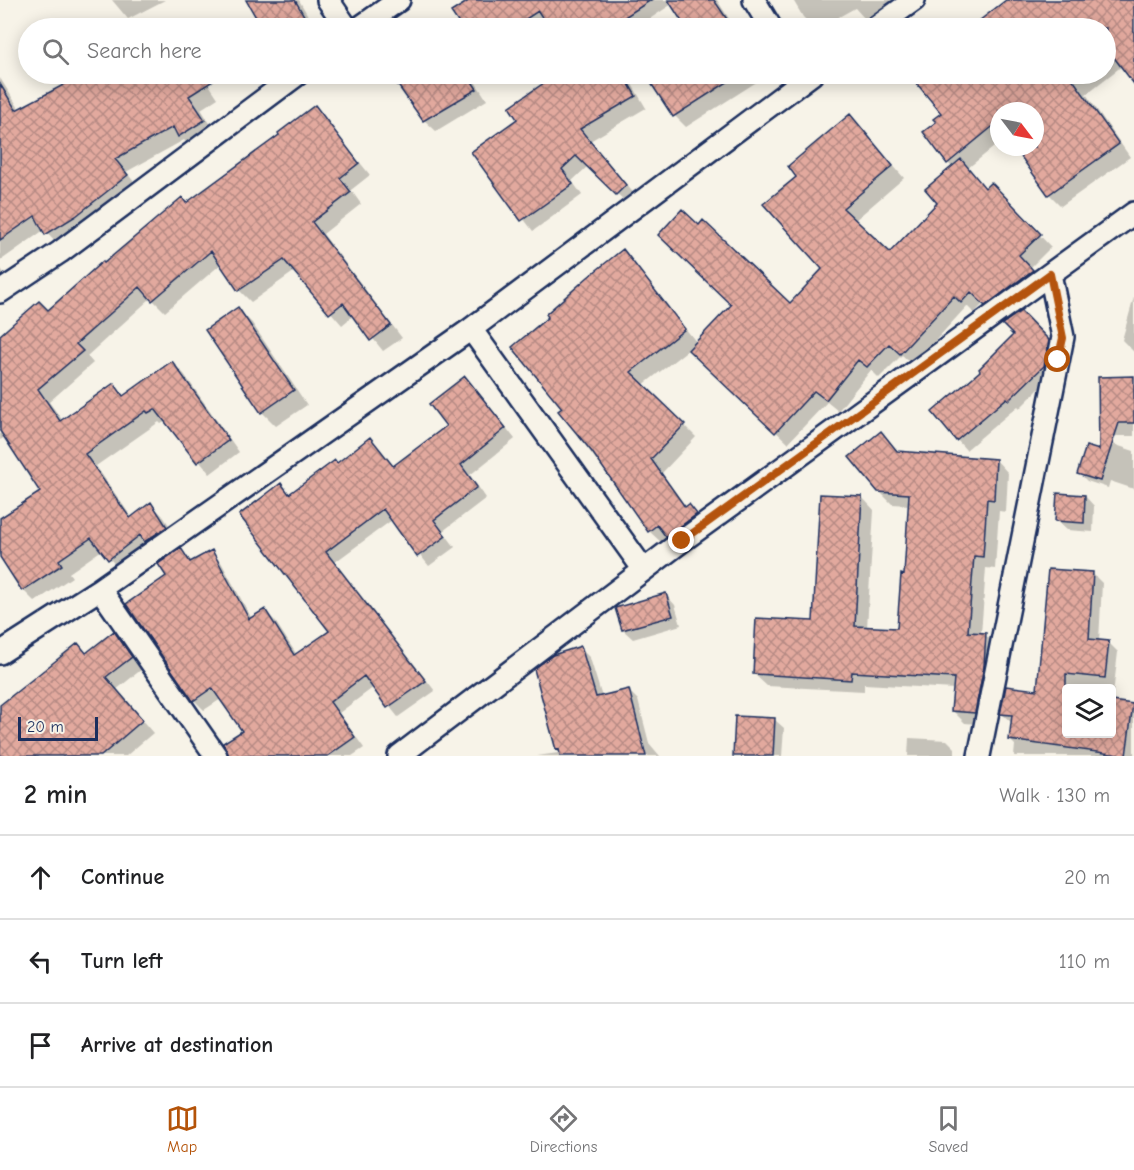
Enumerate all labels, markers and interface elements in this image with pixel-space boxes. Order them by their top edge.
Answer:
search box [18,18,1116,84]
icon: search [39,35,72,68]
text: Search here [87,38,202,64]
north arrow [990,102,1044,156]
route start [1044,346,1070,372]
route end [668,527,694,553]
map controls [1062,684,1116,738]
button: layers [1062,684,1116,738]
scale bar [18,714,98,742]
text: 20 m [27,718,64,736]
text: 2 min [24,780,87,810]
text: Walk · 130 m [999,784,1110,807]
icon: ahead [24,861,57,894]
text: Continue [81,864,164,890]
text: 20 m [1064,866,1110,889]
icon: left [24,945,57,978]
text: Turn left [81,948,163,974]
text: 110 m [1059,950,1110,973]
icon: arrive [24,1029,57,1062]
text: Arrive at destination [81,1032,273,1058]
tab: Map [166,1102,199,1156]
tab: Directions [530,1102,597,1156]
tab: Saved [928,1102,968,1156]

